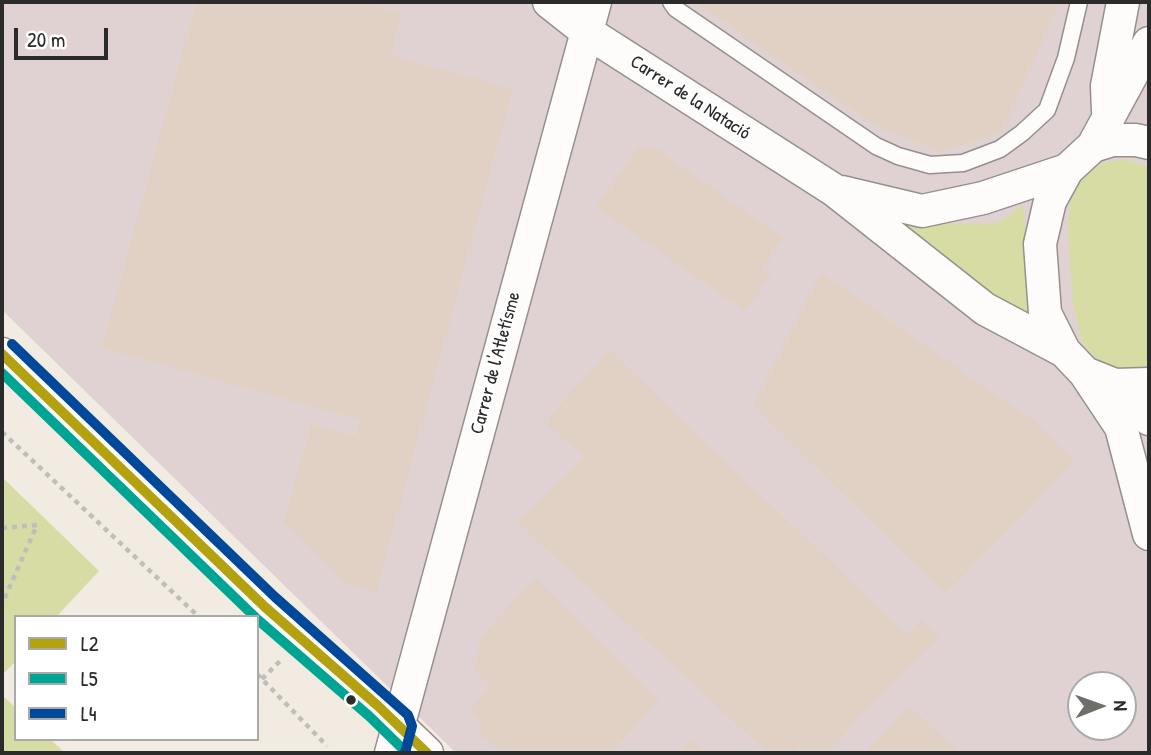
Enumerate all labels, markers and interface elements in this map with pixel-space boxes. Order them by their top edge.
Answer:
scale bar [18,14,112,58]
text: 20 m [27,25,65,54]
street label: Carrer de la Natació [626,51,754,145]
street label: Carrer de l'Atletísme [466,289,526,437]
legend [14,615,259,741]
text: L2 [81,629,99,658]
text: L5 [81,664,98,693]
north arrow [1067,671,1137,741]
unlabelled marker [344,693,358,707]
text: L4 [81,699,97,728]
text: N [1108,700,1134,711]

